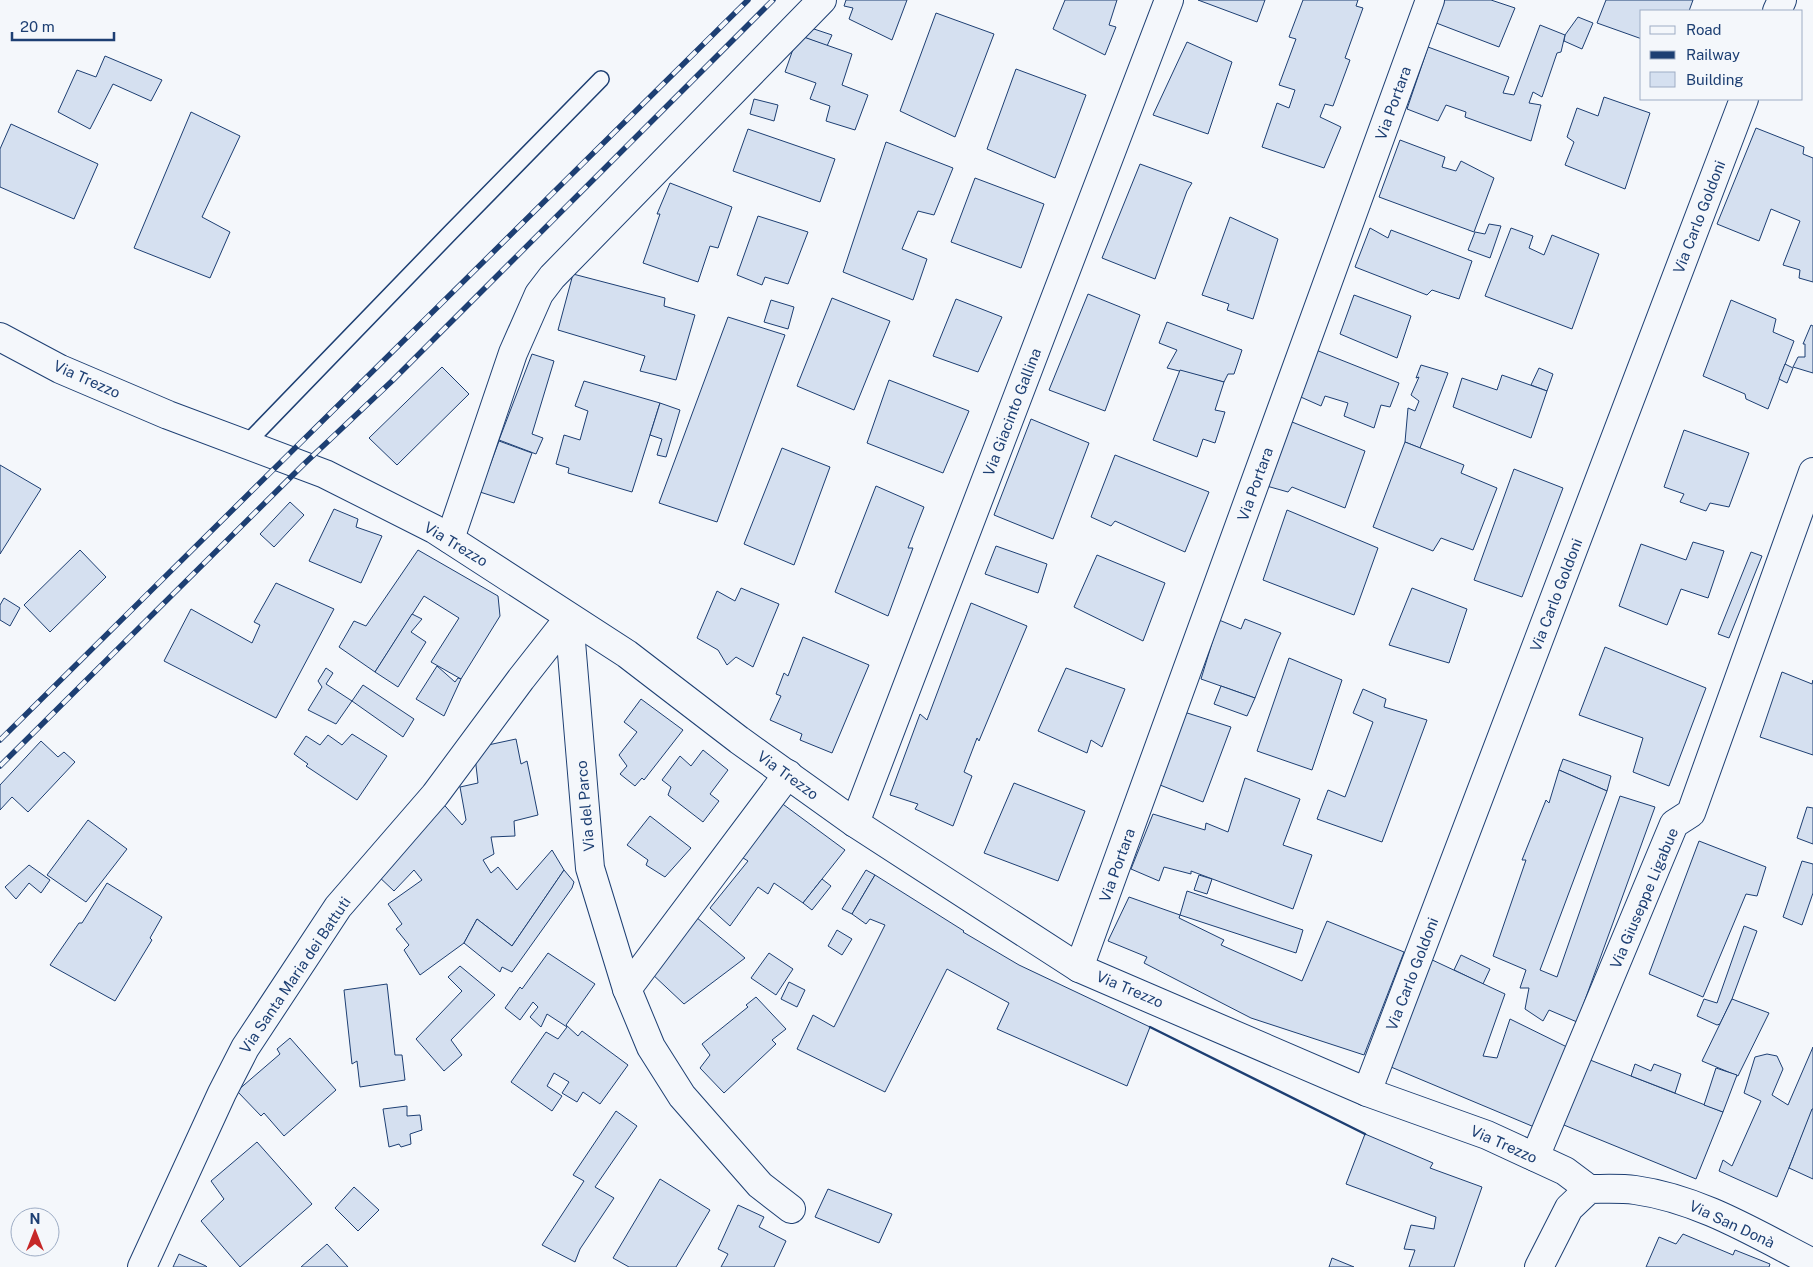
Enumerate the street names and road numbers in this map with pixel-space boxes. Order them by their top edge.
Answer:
street label: Via Portara [1372,64,1414,142]
street label: Via Carlo Goldoni [1670,158,1728,276]
street label: Via Giacinto Gallina [980,346,1044,478]
street label: Via Trezzo [51,357,123,401]
street label: Via Portara [1234,445,1276,523]
street label: Via Trezzo [421,518,491,570]
street label: Via Carlo Goldoni [1527,536,1585,654]
street label: Via Trezzo [754,747,822,803]
street label: Via del Parco [573,760,597,852]
street label: Via Giuseppe Ligabue [1607,825,1681,971]
street label: Via Portara [1096,826,1138,904]
street label: Via Santa Maria dei Battuti [236,894,354,1056]
street label: Via Carlo Goldoni [1383,915,1441,1033]
street label: Via Trezzo [1094,967,1166,1011]
street label: Via Trezzo [1468,1122,1540,1166]
street label: Via San Donà [1687,1197,1777,1251]

